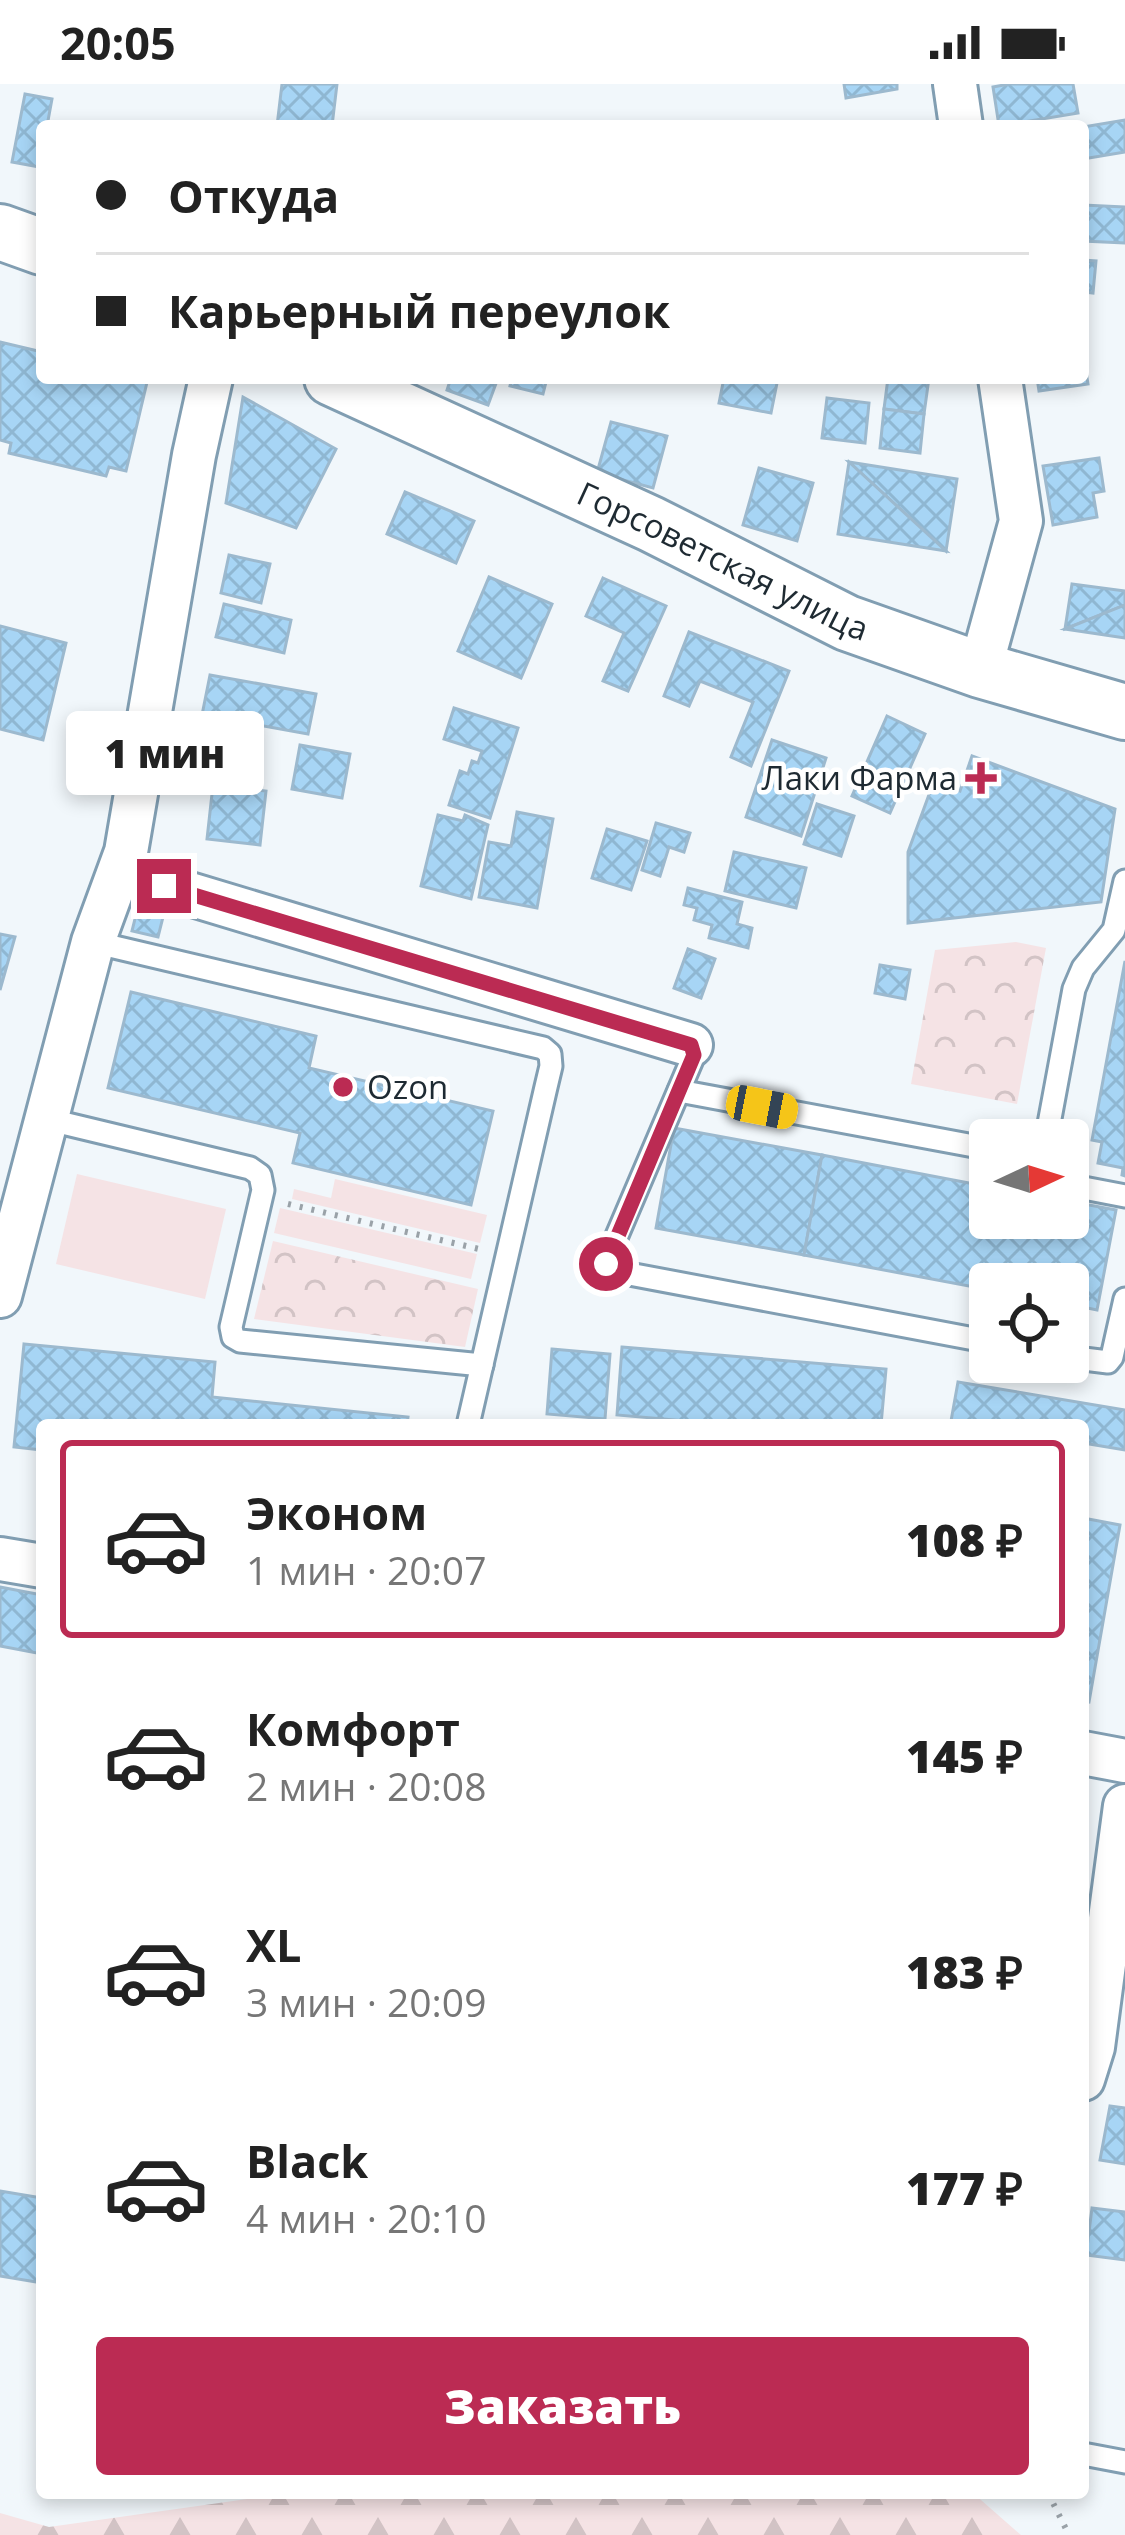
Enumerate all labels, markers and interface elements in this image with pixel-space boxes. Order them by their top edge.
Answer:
text: 20:05 [60,12,176,73]
text: Откуда [168,165,339,226]
text: Карьерный переулок [168,280,670,341]
street label: Горсоветская улица [570,470,875,651]
callout: 1 мин [65,712,263,796]
text: 1 мин [105,726,225,779]
place label: Лаки Фарма [761,755,957,800]
marker: Лаки Фарма [968,765,994,791]
route end [137,859,191,913]
place label: Ozon [367,1064,448,1109]
marker: Ozon [330,1074,356,1100]
car [723,1082,801,1132]
north arrow [969,1119,1089,1239]
map controls [969,1119,1089,1383]
route start [579,1237,633,1291]
button: locate [969,1263,1089,1383]
text: Эконом [246,1482,427,1543]
icon: car [102,1485,210,1593]
text: 108 ₽ [906,1509,1023,1570]
text: 1 мин · 20:07 [246,1543,486,1596]
text: Комфорт [246,1698,460,1759]
icon: car [102,1701,210,1809]
text: 145 ₽ [906,1725,1023,1786]
text: 2 мин · 20:08 [246,1759,486,1812]
text: XL [246,1914,301,1975]
icon: car [102,1917,210,2025]
text: 183 ₽ [906,1941,1023,2002]
text: 3 мин · 20:09 [246,1975,486,2028]
text: Black [246,2130,368,2191]
icon: car [102,2133,210,2241]
text: 177 ₽ [906,2157,1023,2218]
text: 4 мин · 20:10 [246,2191,486,2244]
button: Заказать [96,2337,1029,2475]

